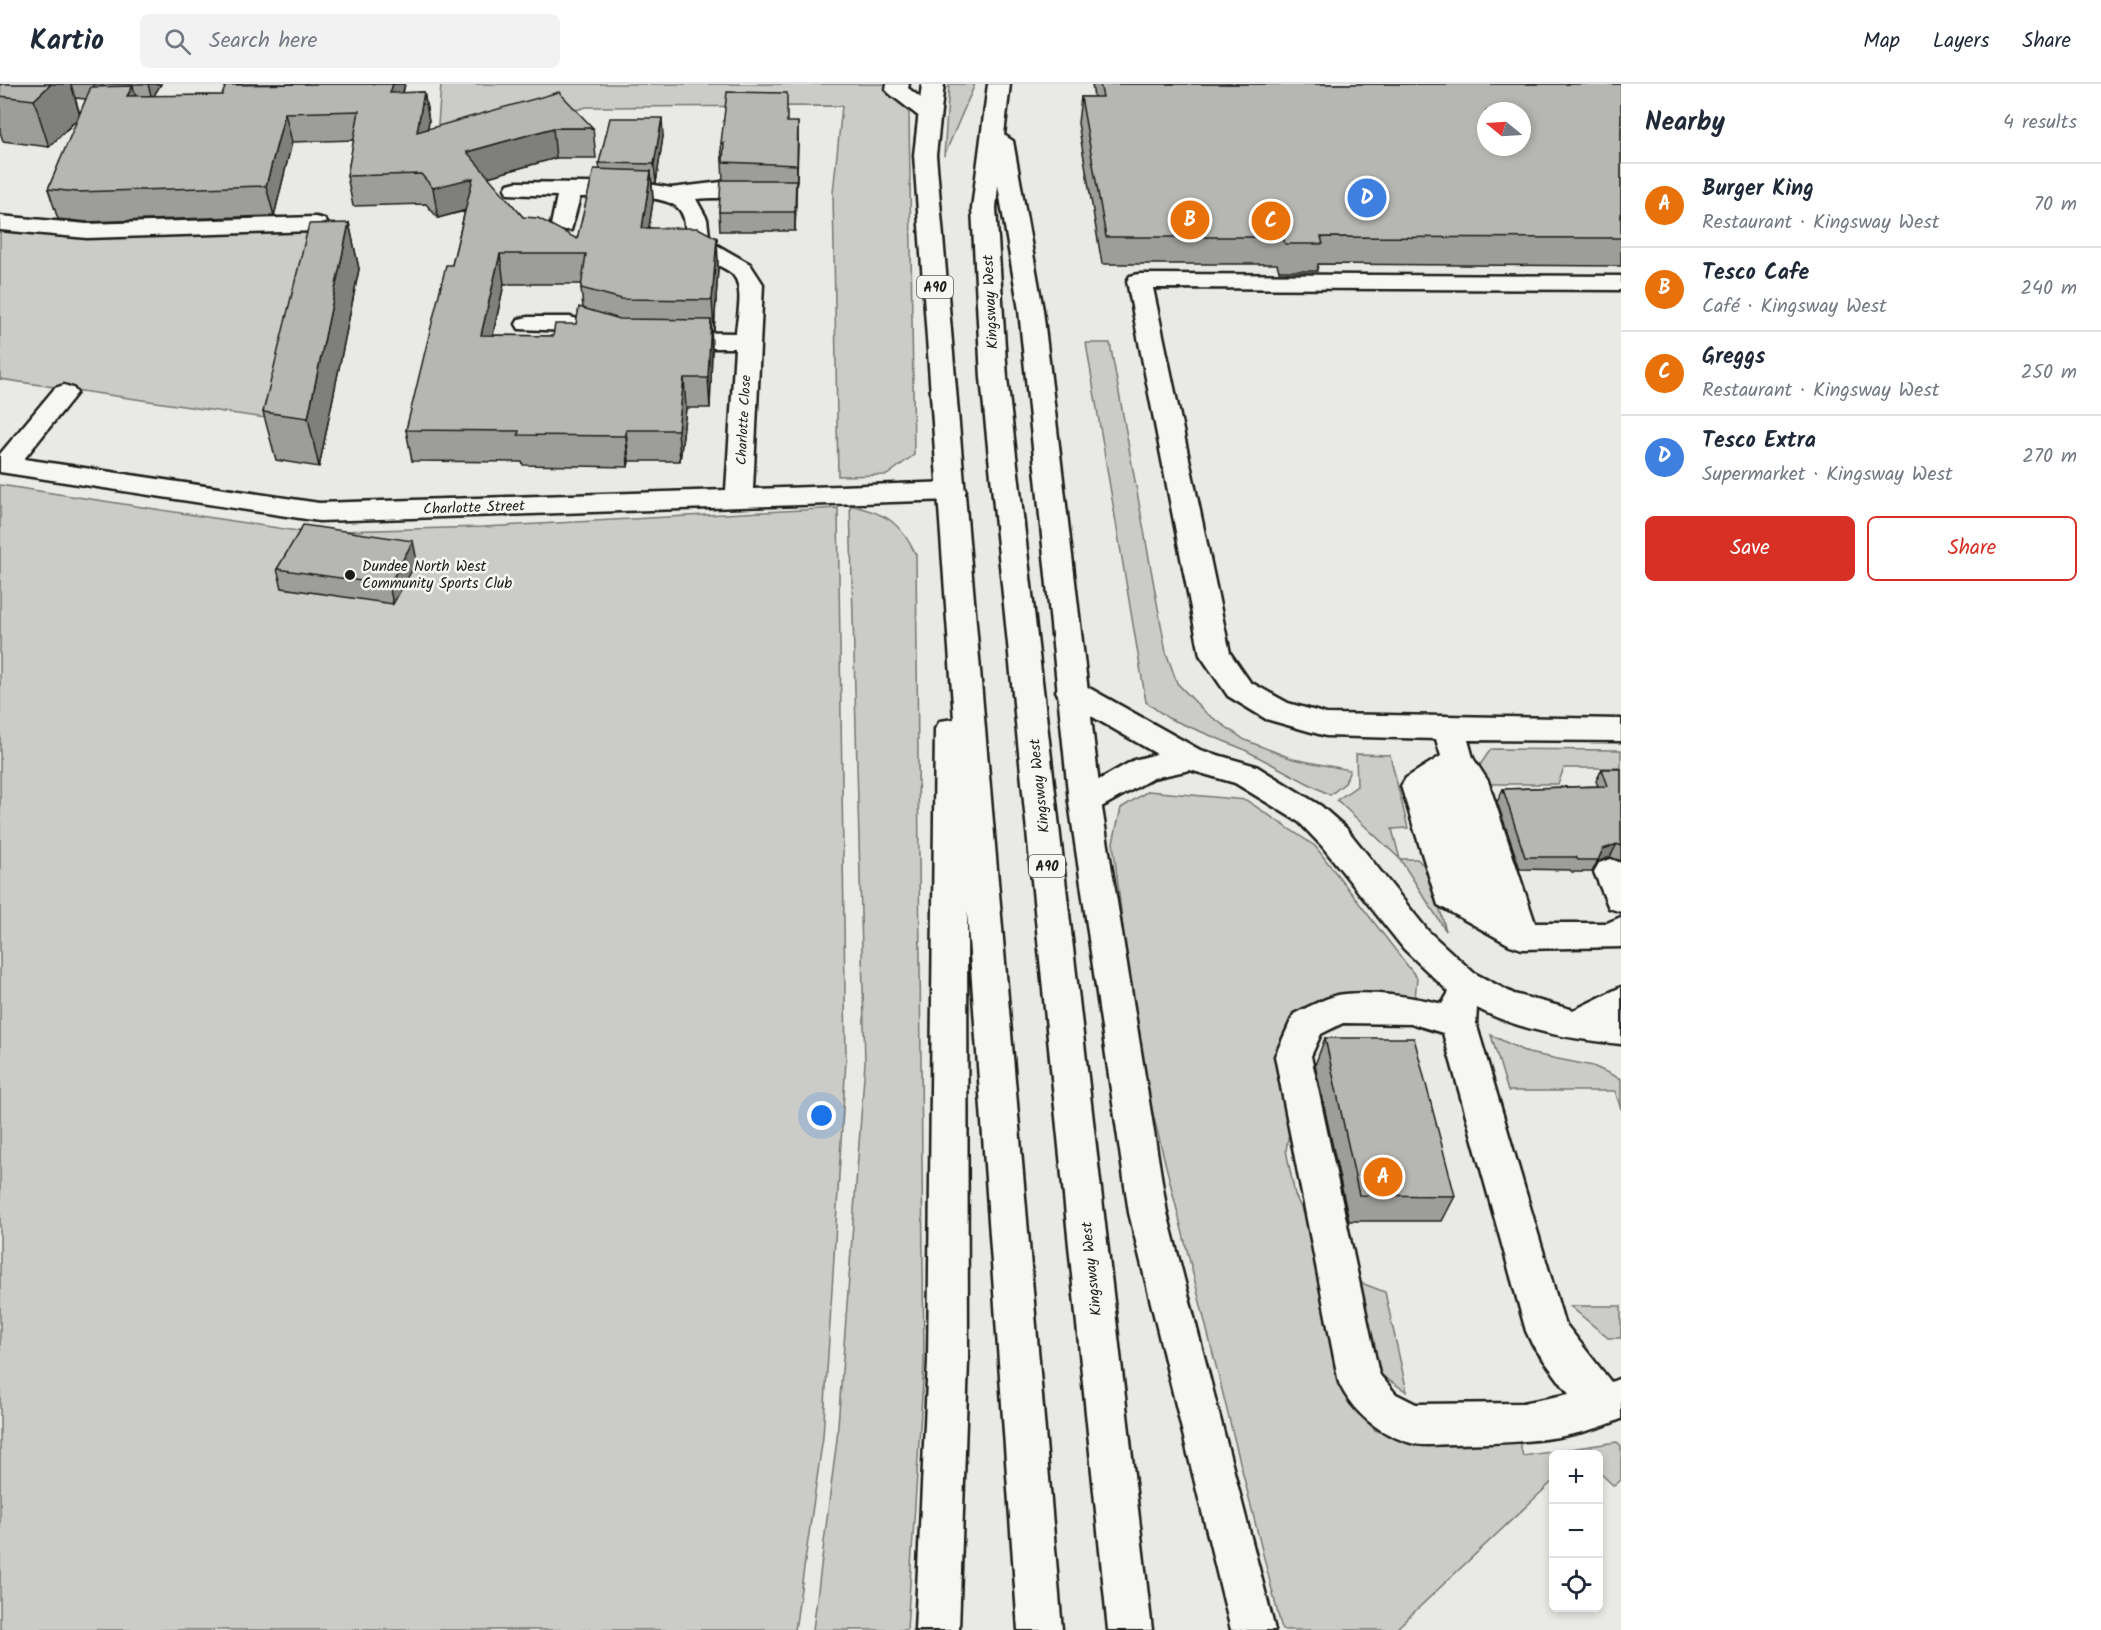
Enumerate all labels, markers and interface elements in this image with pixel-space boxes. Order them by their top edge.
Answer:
search box [140,14,560,68]
text: Kartio [30,19,104,64]
text: Search here [209,24,317,59]
icon: search [161,25,194,58]
text: Map [1863,25,1900,58]
text: Layers [1933,25,1989,58]
text: Share [2022,25,2071,58]
north arrow [1477,102,1531,156]
text: Nearby [1645,102,1725,144]
text: 4 results [2003,107,2077,139]
text: Burger King [1702,172,1814,207]
pin: D [1348,176,1386,220]
text: A [1658,189,1671,221]
text: 70 m [2034,189,2077,221]
pin: B [1170,198,1210,242]
pin: C [1252,198,1290,244]
text: Restaurant · Kingsway West [1702,207,1940,239]
street label: Kingsway West [977,254,1005,350]
text: Tesco Cafe [1702,256,1809,291]
text: B [1658,273,1671,305]
text: 240 m [2020,273,2077,305]
road number: A90 [917,276,953,298]
text: Café · Kingsway West [1702,291,1887,323]
text: Greggs [1702,340,1765,375]
text: C [1658,357,1671,389]
text: 250 m [2021,357,2077,389]
street label: Charlotte Close [731,374,757,466]
text: Restaurant · Kingsway West [1702,375,1940,407]
text: Tesco Extra [1702,424,1816,459]
text: D [1658,441,1671,473]
text: 270 m [2022,441,2077,473]
text: Supermarket · Kingsway West [1702,459,1953,491]
street label: Charlotte Street [423,494,526,522]
button: Save [1645,516,1855,581]
button: Share [1867,516,2077,581]
place label: Dundee North West Community Sports Club [362,555,512,596]
marker: Dundee North West Community Sports Club [343,568,357,582]
street label: Kingsway West [1023,737,1057,834]
road number: A90 [1029,855,1065,877]
your location [807,1101,836,1130]
pin: A [1364,1154,1402,1200]
street label: Kingsway West [1075,1220,1109,1317]
map controls [1549,1450,1603,1612]
button: + [1549,1450,1603,1504]
button: − [1549,1504,1603,1558]
button: locate [1549,1558,1603,1612]

